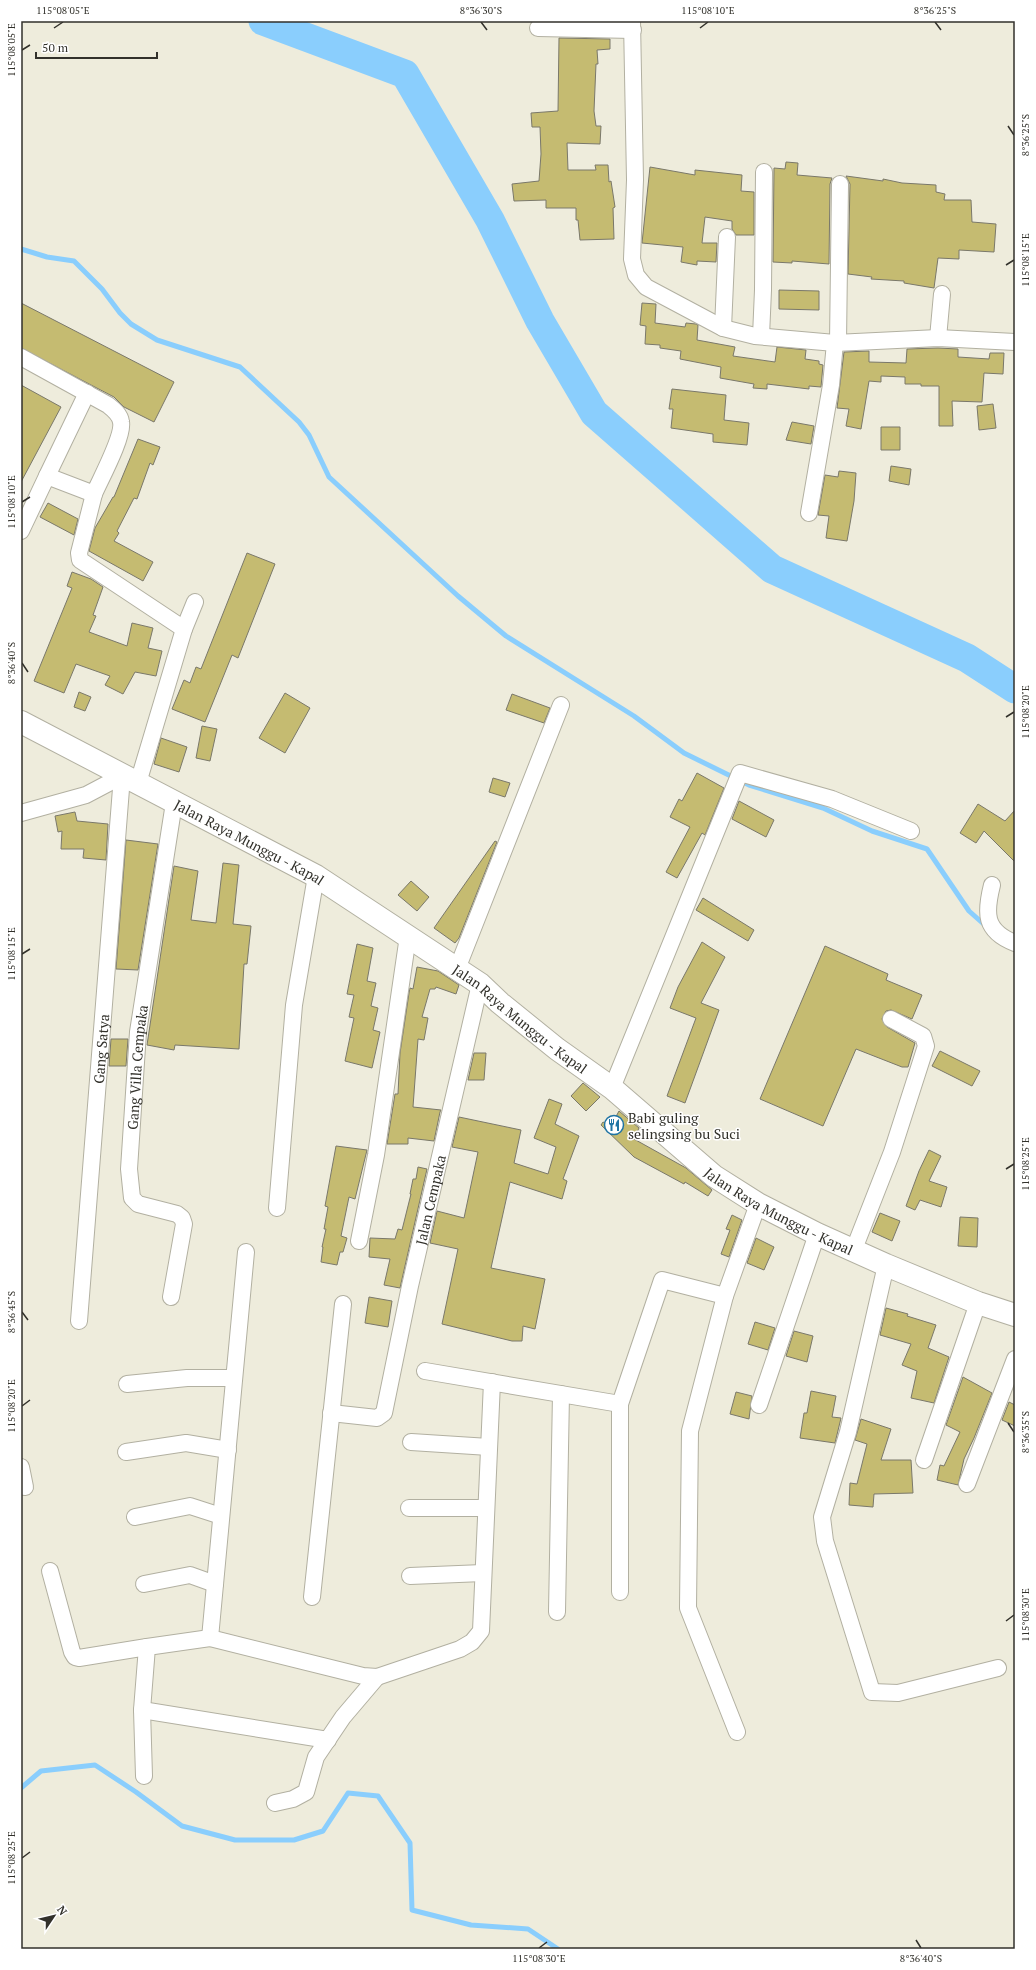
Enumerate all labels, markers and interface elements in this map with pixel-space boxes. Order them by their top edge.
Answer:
text: 115°08'05"E [36,4,90,17]
text: 8°36'30"S [460,4,502,17]
text: 115°08'10"E [681,4,735,17]
text: 8°36'25"S [914,4,956,17]
text: 115°08'05"E [5,23,18,77]
scale bar [36,34,157,60]
text: 50 m [42,40,69,55]
text: 8°36'25"S [1019,114,1032,156]
text: 115°08'15"E [1019,233,1032,287]
text: 115°08'10"E [5,475,18,529]
text: 8°36'40"S [5,642,18,684]
text: 115°08'20"E [1019,685,1032,739]
street label: Jalan Raya Munggu - Kapal [171,794,328,889]
text: 115°08'15"E [5,927,18,981]
street label: Jalan Raya Munggu - Kapal [449,959,591,1077]
street label: Gang Villa Cempaka [122,1003,152,1130]
street label: Gang Satya [88,1013,113,1084]
place label: Babi guling selingsing bu Suci [628,1108,740,1143]
restaurant icon: Babi guling selingsing bu Suci [603,1114,625,1136]
text: 115°08'25"E [1019,1137,1032,1191]
street label: Jalan Cempaka [410,1153,450,1247]
street label: Jalan Raya Munggu - Kapal [701,1163,856,1259]
text: 8°36'45"S [5,1291,18,1333]
text: 115°08'20"E [5,1379,18,1433]
text: 8°36'35"S [1019,1411,1032,1453]
text: 115°08'30"E [1019,1588,1032,1642]
text: 115°08'25"E [5,1831,18,1885]
north arrow [34,1896,74,1936]
text: N [54,1903,71,1918]
text: 115°08'30"E [512,1952,566,1965]
text: 8°36'40"S [900,1952,942,1965]

